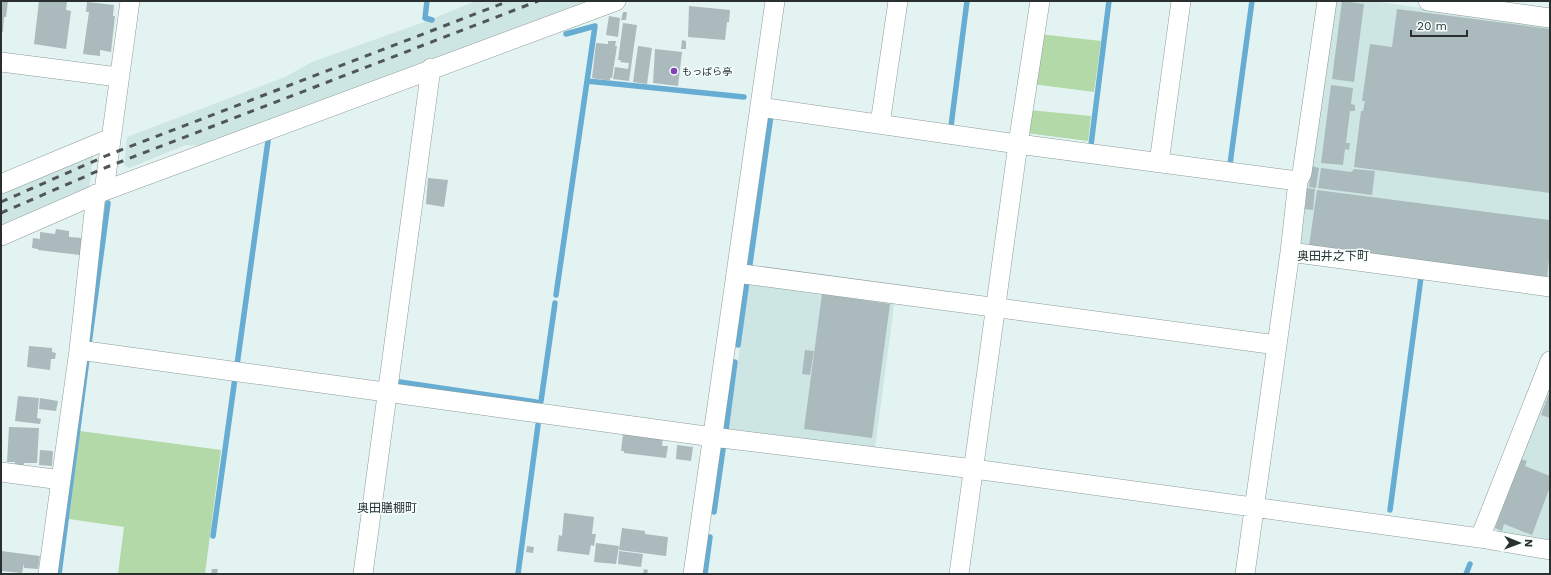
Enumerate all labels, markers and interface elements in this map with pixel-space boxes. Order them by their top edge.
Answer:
scale bar [1411,12,1467,38]
text: 20 m [1417,19,1447,33]
marker: もっぱら亭 [669,66,679,76]
place label: もっぱら亭 [682,66,732,77]
district label: 奥田井之下町 [1297,249,1369,263]
district label: 奥田膳棚町 [357,501,417,515]
north arrow [1499,523,1539,563]
text: N [1522,539,1535,547]

